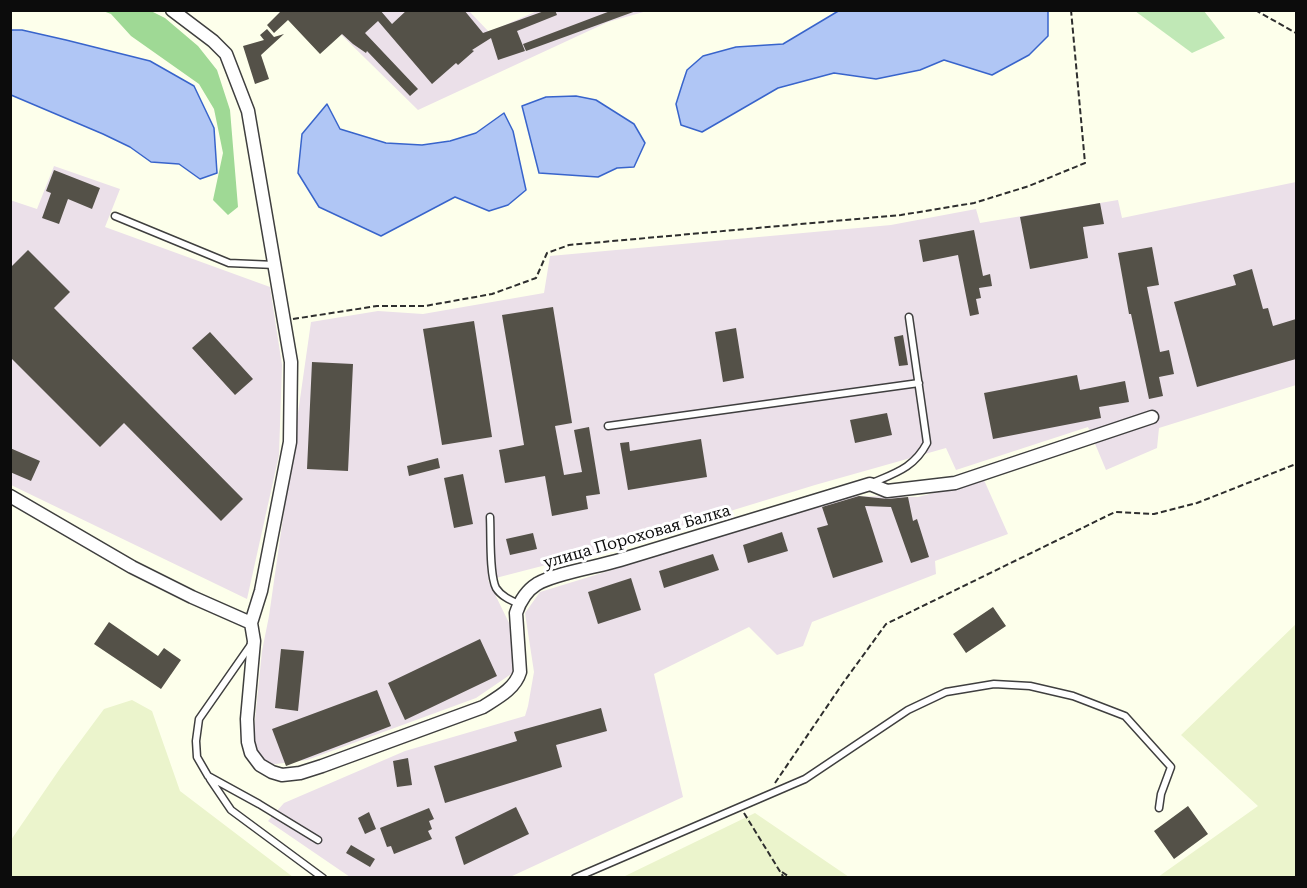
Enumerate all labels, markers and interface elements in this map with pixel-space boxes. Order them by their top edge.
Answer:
street label: улица Пороховая Балка [541,501,733,573]

